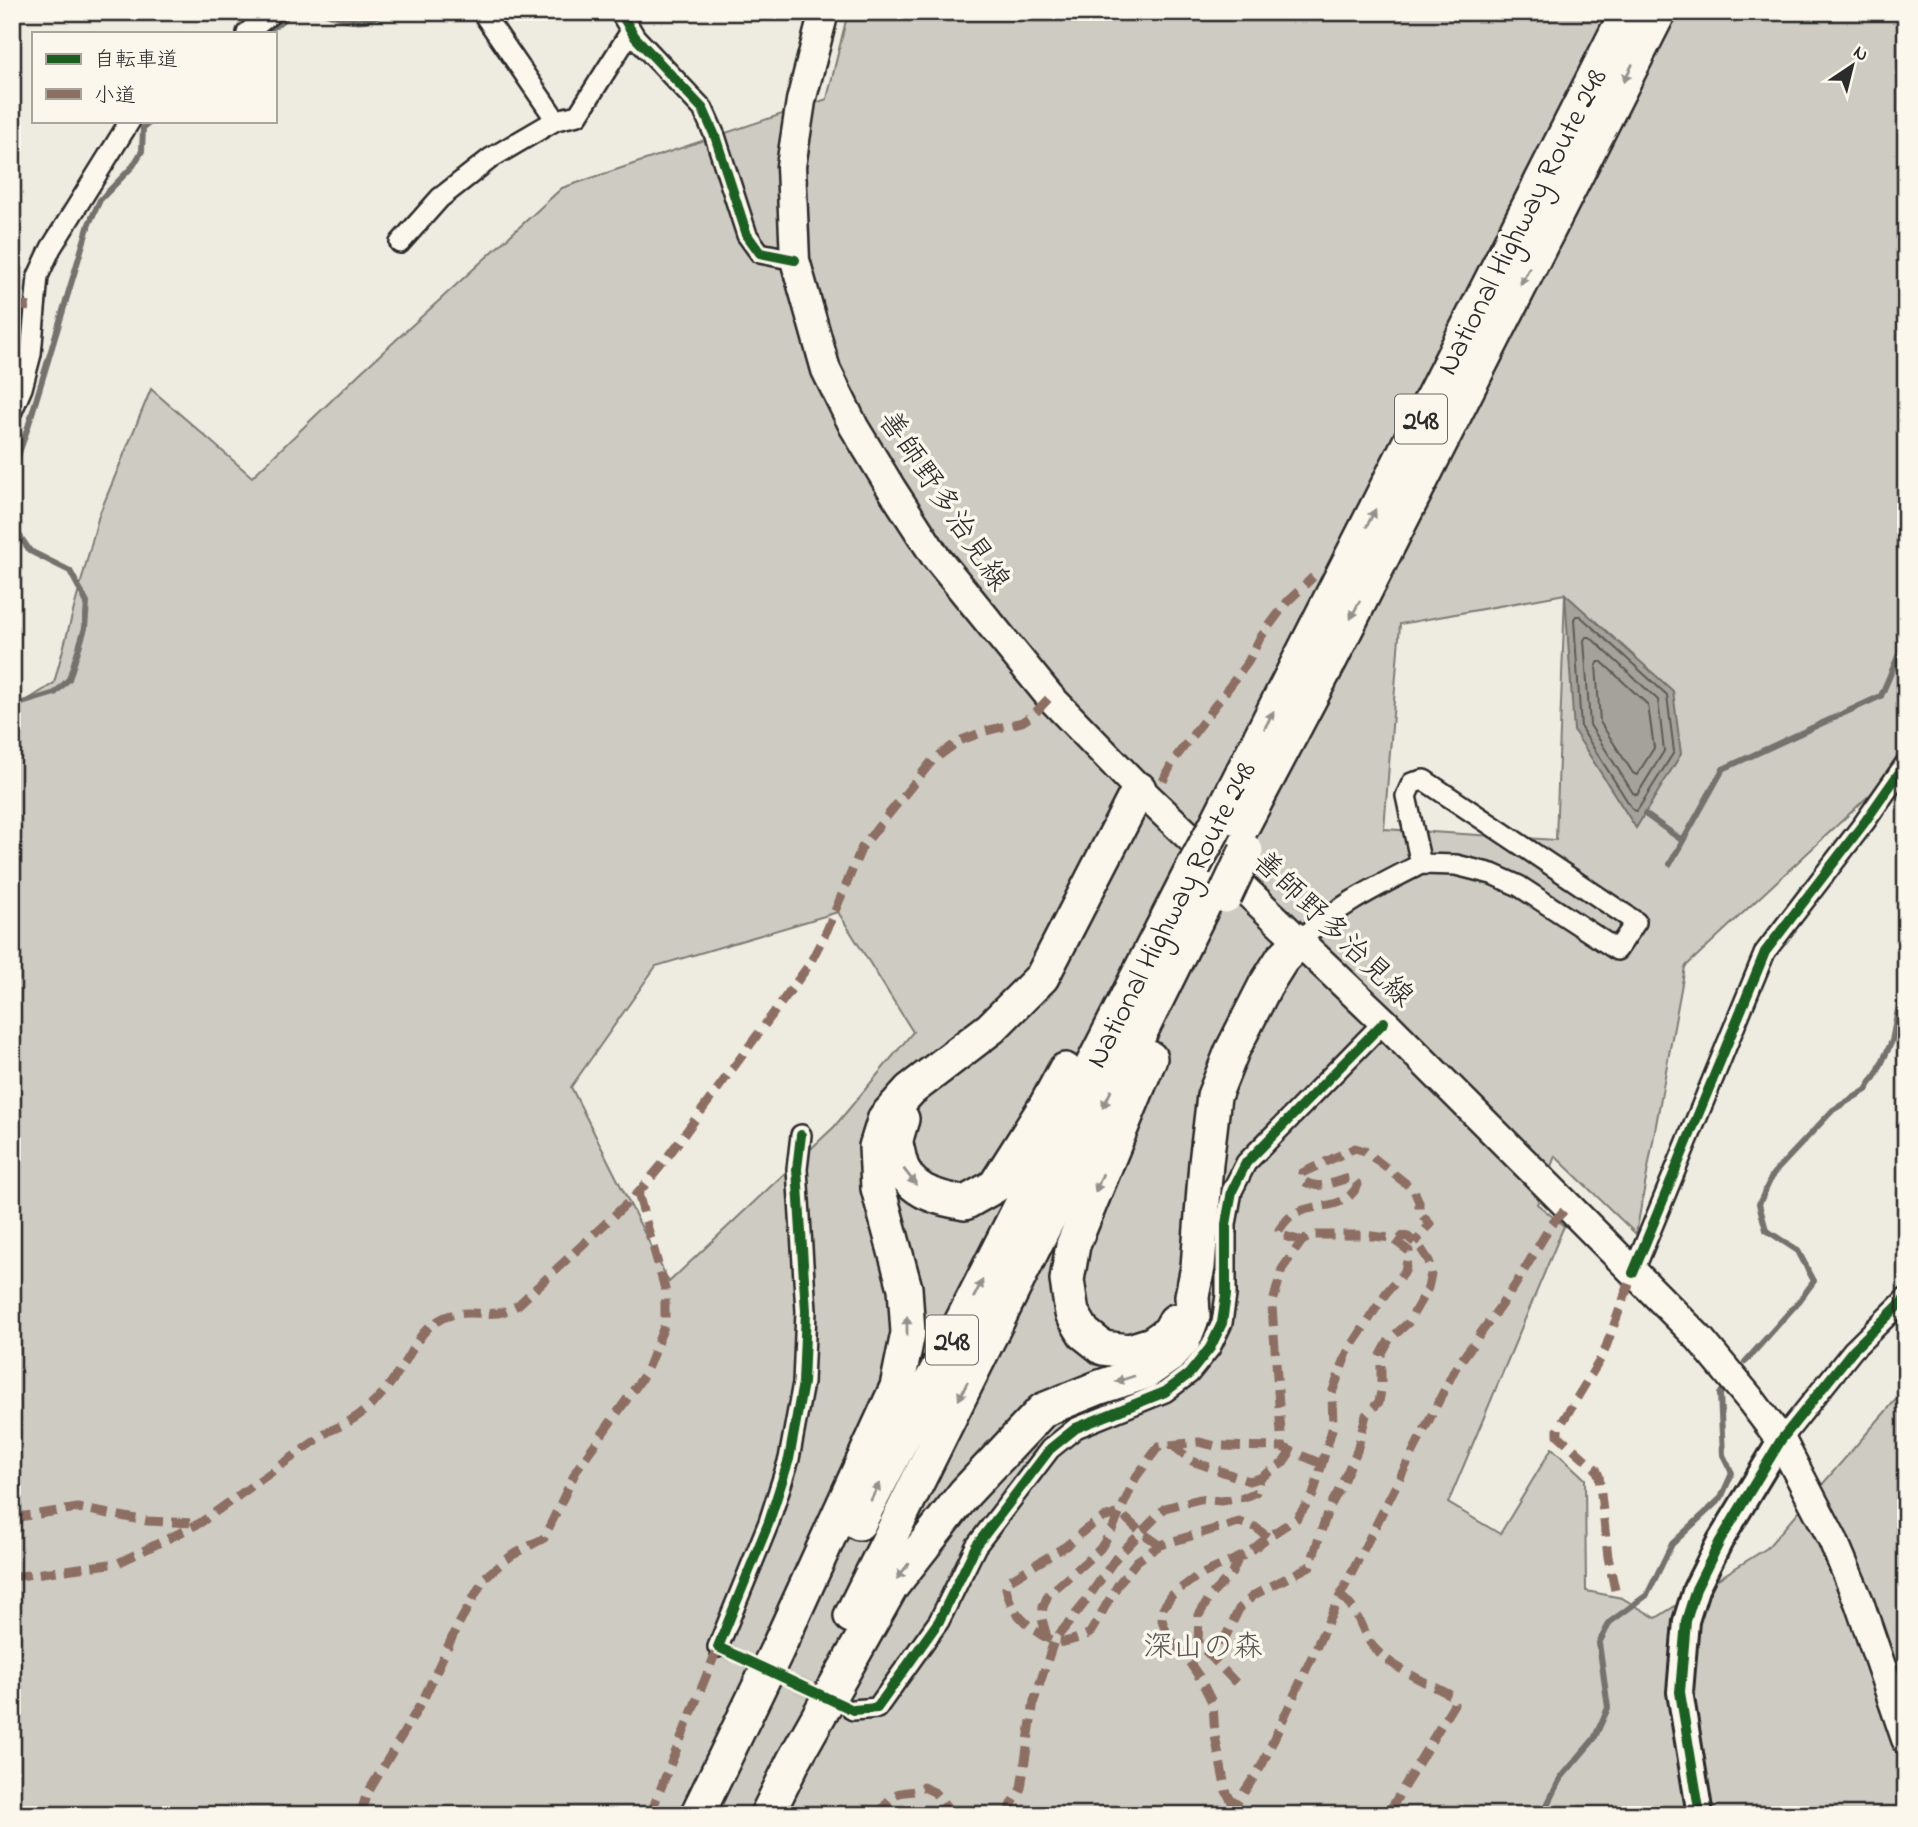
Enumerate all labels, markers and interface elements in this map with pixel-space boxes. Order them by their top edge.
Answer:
legend [32,32,276,122]
north arrow [1816,32,1886,102]
text: N [1847,39,1873,69]
text: 自転車道 [94,46,178,76]
street label: National Highway Route 248 [1427,61,1620,384]
one-way arrow [1623,63,1634,83]
text: 小道 [94,82,136,112]
one-way arrow [1520,266,1531,286]
road number: 248 [1395,394,1447,444]
street label: 善師野多治見線 [866,402,1019,601]
one-way arrow [1365,507,1377,527]
one-way arrow [1350,600,1361,620]
one-way arrow [1262,710,1274,730]
street label: National Highway Route 248 [1076,754,1269,1077]
street label: 善師野多治見線 [1241,841,1423,1019]
one-way arrow [1102,1089,1113,1109]
one-way arrow [902,1168,917,1186]
one-way arrow [1093,1173,1104,1194]
one-way arrow [973,1279,984,1299]
one-way arrow [901,1315,913,1337]
road number: 248 [926,1316,978,1364]
one-way arrow [1114,1374,1135,1385]
one-way arrow [957,1381,968,1401]
one-way arrow [869,1482,881,1502]
one-way arrow [896,1562,911,1580]
park label: 深山の森 [1143,1627,1263,1671]

